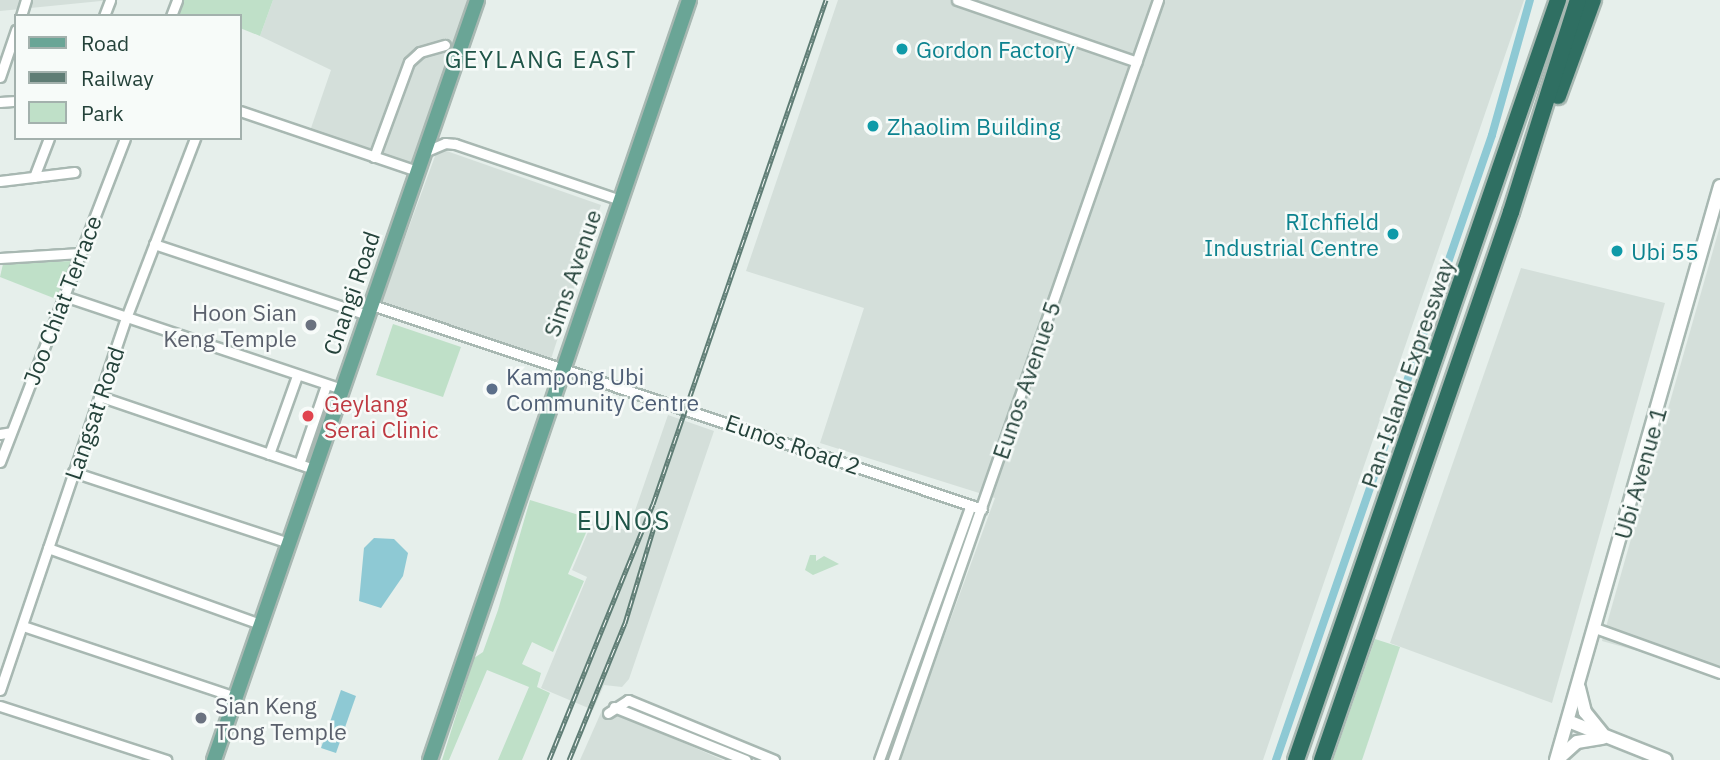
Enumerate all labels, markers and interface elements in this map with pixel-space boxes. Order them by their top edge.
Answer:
legend [14,14,242,140]
text: Road [81,29,129,57]
place label: Gordon Factory [916,35,1075,63]
marker: Gordon Factory [894,41,910,57]
district label: GEYLANG EAST [446,46,636,74]
text: Railway [81,64,154,92]
text: Park [81,99,124,127]
place label: Zhaolim Building [887,112,1060,140]
marker: Zhaolim Building [865,118,881,134]
street label: Sims Avenue [537,206,607,340]
place label: RIchfield Industrial Centre [1204,207,1379,261]
street label: Joo Chiat Terrace [17,211,107,389]
marker: RIchfield Industrial Centre [1385,226,1401,242]
street label: Changi Road [317,228,385,358]
place label: Ubi 55 [1631,237,1699,265]
marker: Ubi 55 [1609,243,1625,259]
street label: Pan-Island Expressway [1355,255,1459,491]
street label: Eunos Avenue 5 [986,297,1066,463]
place label: Hoon Sian Keng Temple [163,298,297,352]
marker: Hoon Sian Keng Temple [303,317,319,333]
street label: Langsat Road [58,343,130,483]
place label: Kampong Ubi Community Centre [506,362,699,416]
marker: Kampong Ubi Community Centre [484,381,500,397]
place label: Geylang Serai Clinic [324,389,438,443]
street label: Ubi Avenue 1 [1608,404,1672,542]
marker: Geylang Serai Clinic [298,406,318,426]
street label: Eunos Road 2 [722,408,864,480]
district label: EUNOS [577,505,671,537]
place label: Sian Keng Tong Temple [215,691,347,745]
marker: Sian Keng Tong Temple [193,710,209,726]

